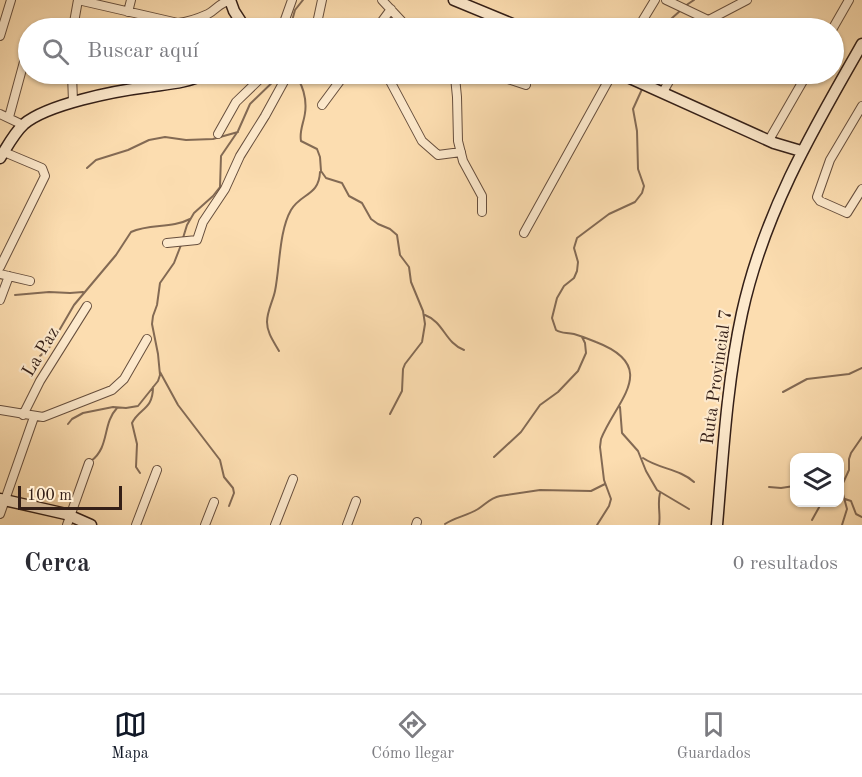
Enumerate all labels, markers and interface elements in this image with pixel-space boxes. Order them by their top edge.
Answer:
search box [18,18,844,84]
icon: search [39,35,72,68]
text: Buscar aquí [87,40,199,62]
street label: Ruta Provincial 7 [699,308,735,446]
street label: La Paz [19,324,63,380]
map controls [790,453,844,507]
button: layers [790,453,844,507]
scale bar [18,483,122,510]
text: 100 m [27,488,72,504]
text: Cerca [24,551,90,577]
text: 0 resultados [733,554,838,574]
tab: Mapa [111,708,149,764]
tab: Cómo llegar [371,708,454,764]
tab: Guardados [677,708,751,764]

